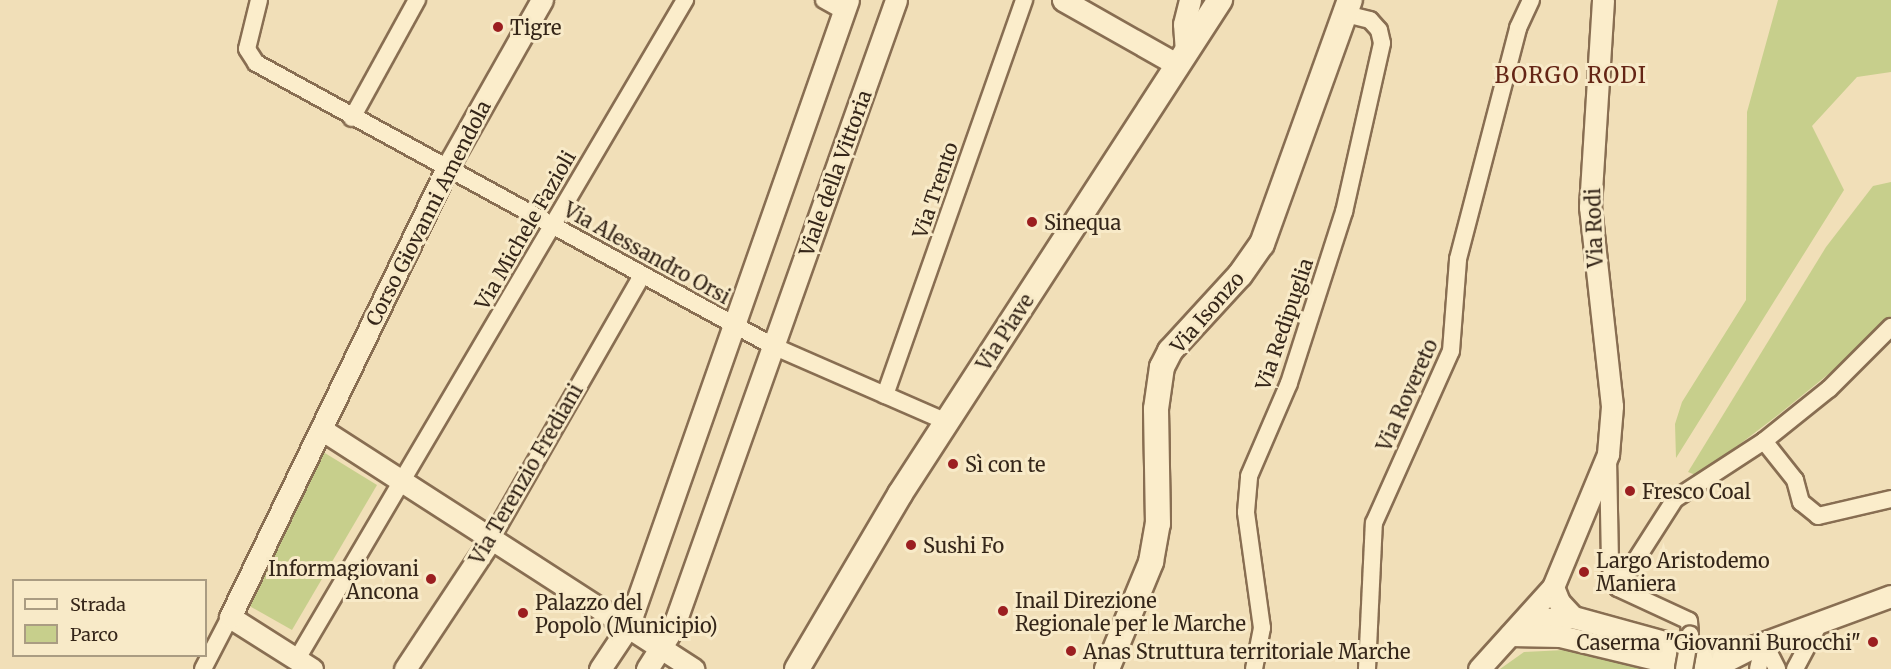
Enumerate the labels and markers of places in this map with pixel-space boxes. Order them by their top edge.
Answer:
place label: Tigre [510,15,561,39]
marker: Tigre [491,20,505,34]
place label: Sinequa [1044,210,1121,234]
marker: Sinequa [1025,215,1039,229]
place label: Sì con te [965,452,1045,476]
marker: Sì con te [946,457,960,471]
place label: Fresco Coal [1642,479,1751,503]
marker: Fresco Coal [1623,484,1637,498]
place label: Sushi Fo [923,533,1004,557]
marker: Sushi Fo [904,538,918,552]
place label: Largo Aristodemo Maniera [1596,548,1770,595]
place label: Informagiovani Ancona [268,556,419,603]
marker: Largo Aristodemo Maniera [1577,565,1591,579]
marker: Informagiovani Ancona [424,572,438,586]
place label: Inail Direzione Regionale per le Marche [1015,588,1246,635]
place label: Palazzo del Popolo (Municipio) [535,590,718,637]
marker: Inail Direzione Regionale per le Marche [996,604,1010,618]
marker: Palazzo del Popolo (Municipio) [516,606,530,620]
place label: Caserma "Giovanni Burocchi" [1576,630,1861,654]
marker: Caserma "Giovanni Burocchi" [1866,635,1880,649]
place label: Anas Struttura territoriale Marche [1083,639,1410,663]
marker: Anas Struttura territoriale Marche [1064,644,1078,658]

